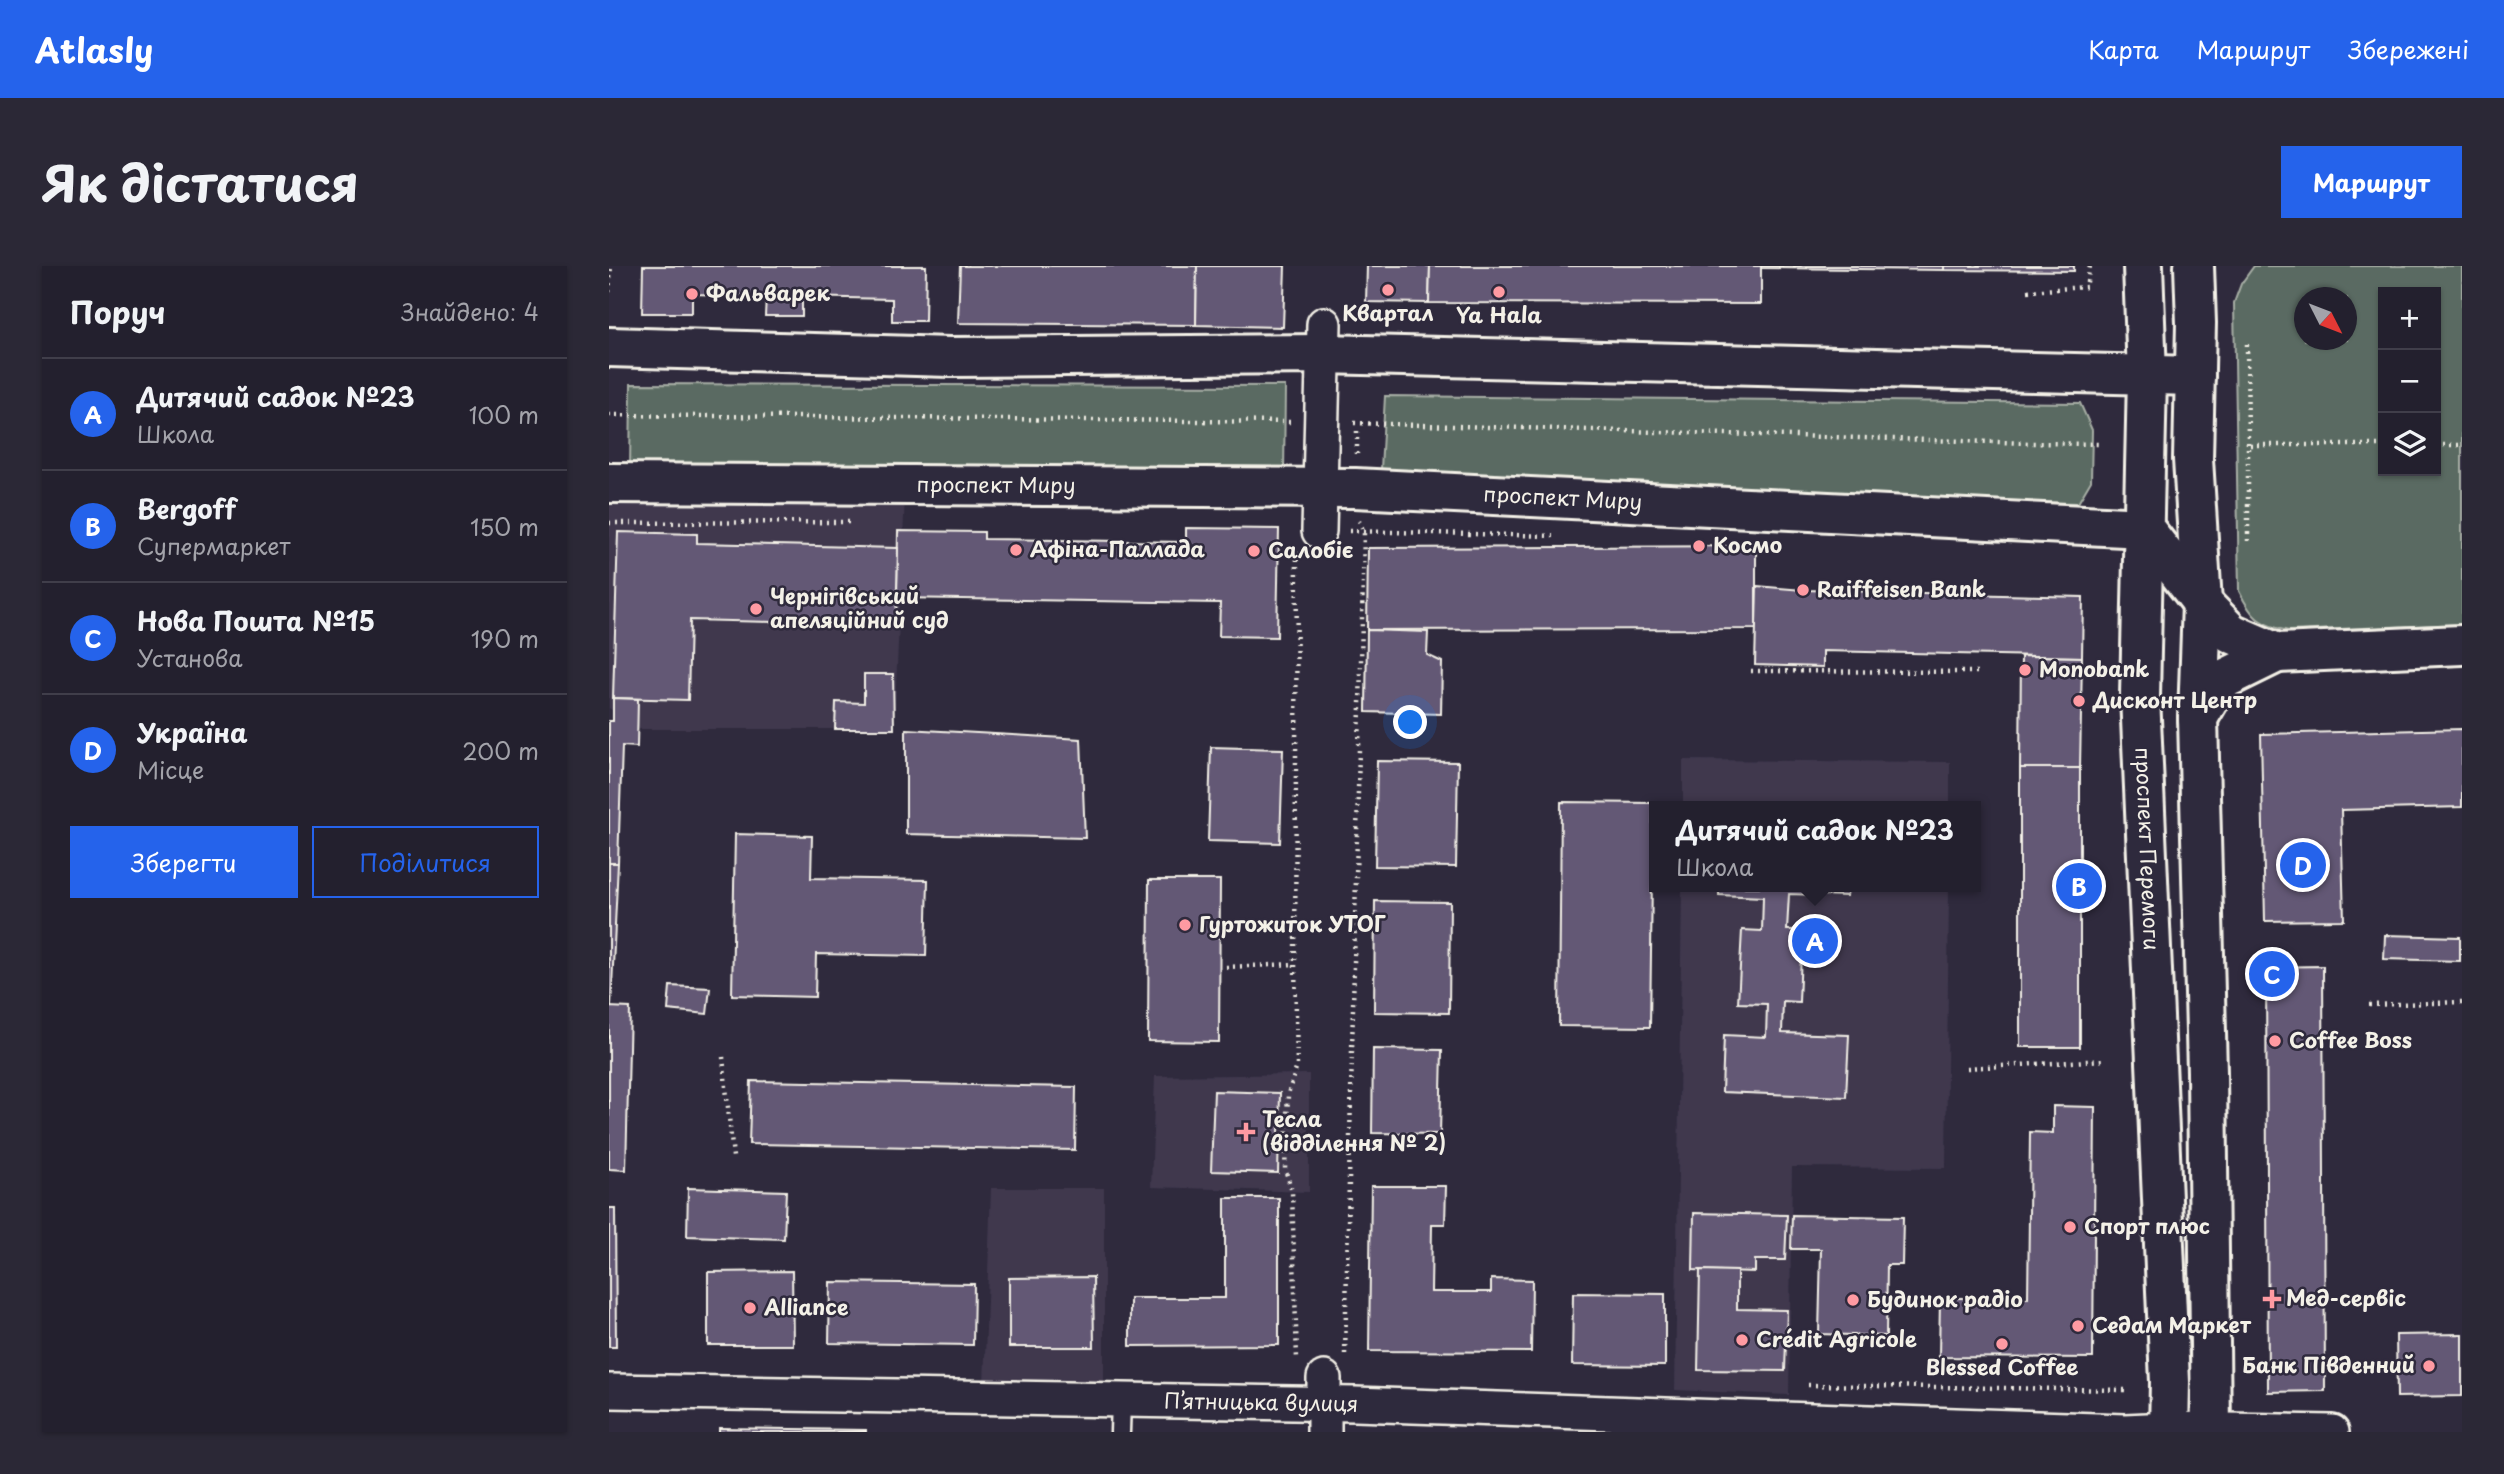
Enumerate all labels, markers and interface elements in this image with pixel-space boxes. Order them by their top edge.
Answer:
text: Atlasly [35,24,153,74]
text: Карта [2088,31,2159,67]
text: Маршрут [2197,31,2310,67]
text: Збережені [2348,31,2469,67]
text: Як дістатися [42,145,359,219]
button: Маршрут [2281,146,2462,218]
place label: Фальварек [706,276,830,308]
marker: Квартал [1380,282,1396,298]
marker: Ya Hala [1491,284,1507,300]
marker: Фальварек [684,286,700,302]
north arrow [2294,287,2357,350]
map controls [2378,287,2441,476]
button: + [2378,287,2441,350]
text: Поруч [70,289,165,334]
text: Знайдено: 4 [401,294,539,329]
place label: Квартал [1342,296,1434,328]
place label: Ya Hala [1456,298,1542,330]
button: − [2378,350,2441,413]
text: Дитячий садок №23 [137,377,415,416]
text: A [84,397,102,432]
text: 100 m [469,397,539,432]
button: layers [2378,413,2441,476]
text: Школа [137,416,214,451]
street label: проспект Миру [916,467,1076,500]
street label: проспект Миру [1483,477,1643,517]
text: Bergoff [137,489,236,528]
text: B [85,509,101,544]
text: 150 m [470,509,539,544]
text: Супермаркет [137,528,291,563]
place label: Космо [1713,528,1782,560]
place label: Афіна-Паллада [1030,532,1205,564]
place label: Салобіє [1268,533,1353,565]
marker: Космо [1691,538,1707,554]
marker: Афіна-Паллада [1008,542,1024,558]
marker: Салобіє [1246,543,1262,559]
place label: Raiffeisen Bank [1817,572,1986,604]
place label: Чернігівський апеляційний суд [770,579,949,635]
marker: Raiffeisen Bank [1795,582,1811,598]
text: Нова Пошта №15 [137,601,375,640]
marker: Чернігівський апеляційний суд [748,601,764,617]
text: C [84,621,102,656]
text: 190 m [471,621,539,656]
text: Установа [137,640,243,675]
place label: Monobank [2039,652,2149,684]
marker: Monobank [2017,662,2033,678]
place label: Дисконт Центр [2092,683,2257,715]
marker: Дисконт Центр [2071,693,2087,709]
your location [1393,705,1427,739]
text: Україна [137,713,248,752]
text: D [84,733,102,768]
text: 200 m [462,733,539,768]
street label: проспект Перемоги [2128,746,2169,951]
text: Місце [137,752,204,787]
popup [1649,801,1981,892]
text: Дитячий садок №23 [1676,810,1954,849]
button: Зберегти [70,826,298,898]
button: Поділитися [312,826,539,898]
pin: D [2280,839,2326,891]
text: Школа [1676,849,1753,884]
pin: B [2056,860,2102,912]
place label: Гуртожиток УТОГ [1199,907,1386,939]
pin: A [1792,915,1838,967]
marker: Гуртожиток УТОГ [1177,917,1193,933]
pin: C [2249,948,2295,1000]
place label: Coffee Boss [2289,1023,2412,1055]
marker: Coffee Boss [2267,1033,2283,1049]
place label: Тесла (відділення № 2) [1262,1102,1446,1158]
marker: Тесла (відділення № 2) [1236,1122,1256,1142]
place label: Спорт плюс [2084,1209,2210,1241]
marker: Спорт плюс [2062,1219,2078,1235]
place label: Мед-сервіс [2286,1281,2406,1313]
place label: Будинок радіо [1867,1282,2023,1314]
place label: Alliance [763,1290,848,1322]
marker: Мед-сервіс [2264,1291,2280,1307]
marker: Будинок радіо [1845,1292,1861,1308]
marker: Alliance [742,1300,758,1316]
place label: Седам Маркет [2092,1308,2252,1340]
marker: Седам Маркет [2070,1318,2086,1334]
place label: Crédit Agricole [1756,1322,1917,1354]
marker: Crédit Agricole [1734,1332,1750,1348]
marker: Blessed Coffee [1994,1336,2010,1352]
place label: Банк Південний [2242,1348,2415,1380]
place label: Blessed Coffee [1926,1350,2079,1382]
marker: Банк Південний [2421,1358,2437,1374]
street label: Пʼятницька вулиця [1164,1383,1358,1419]

